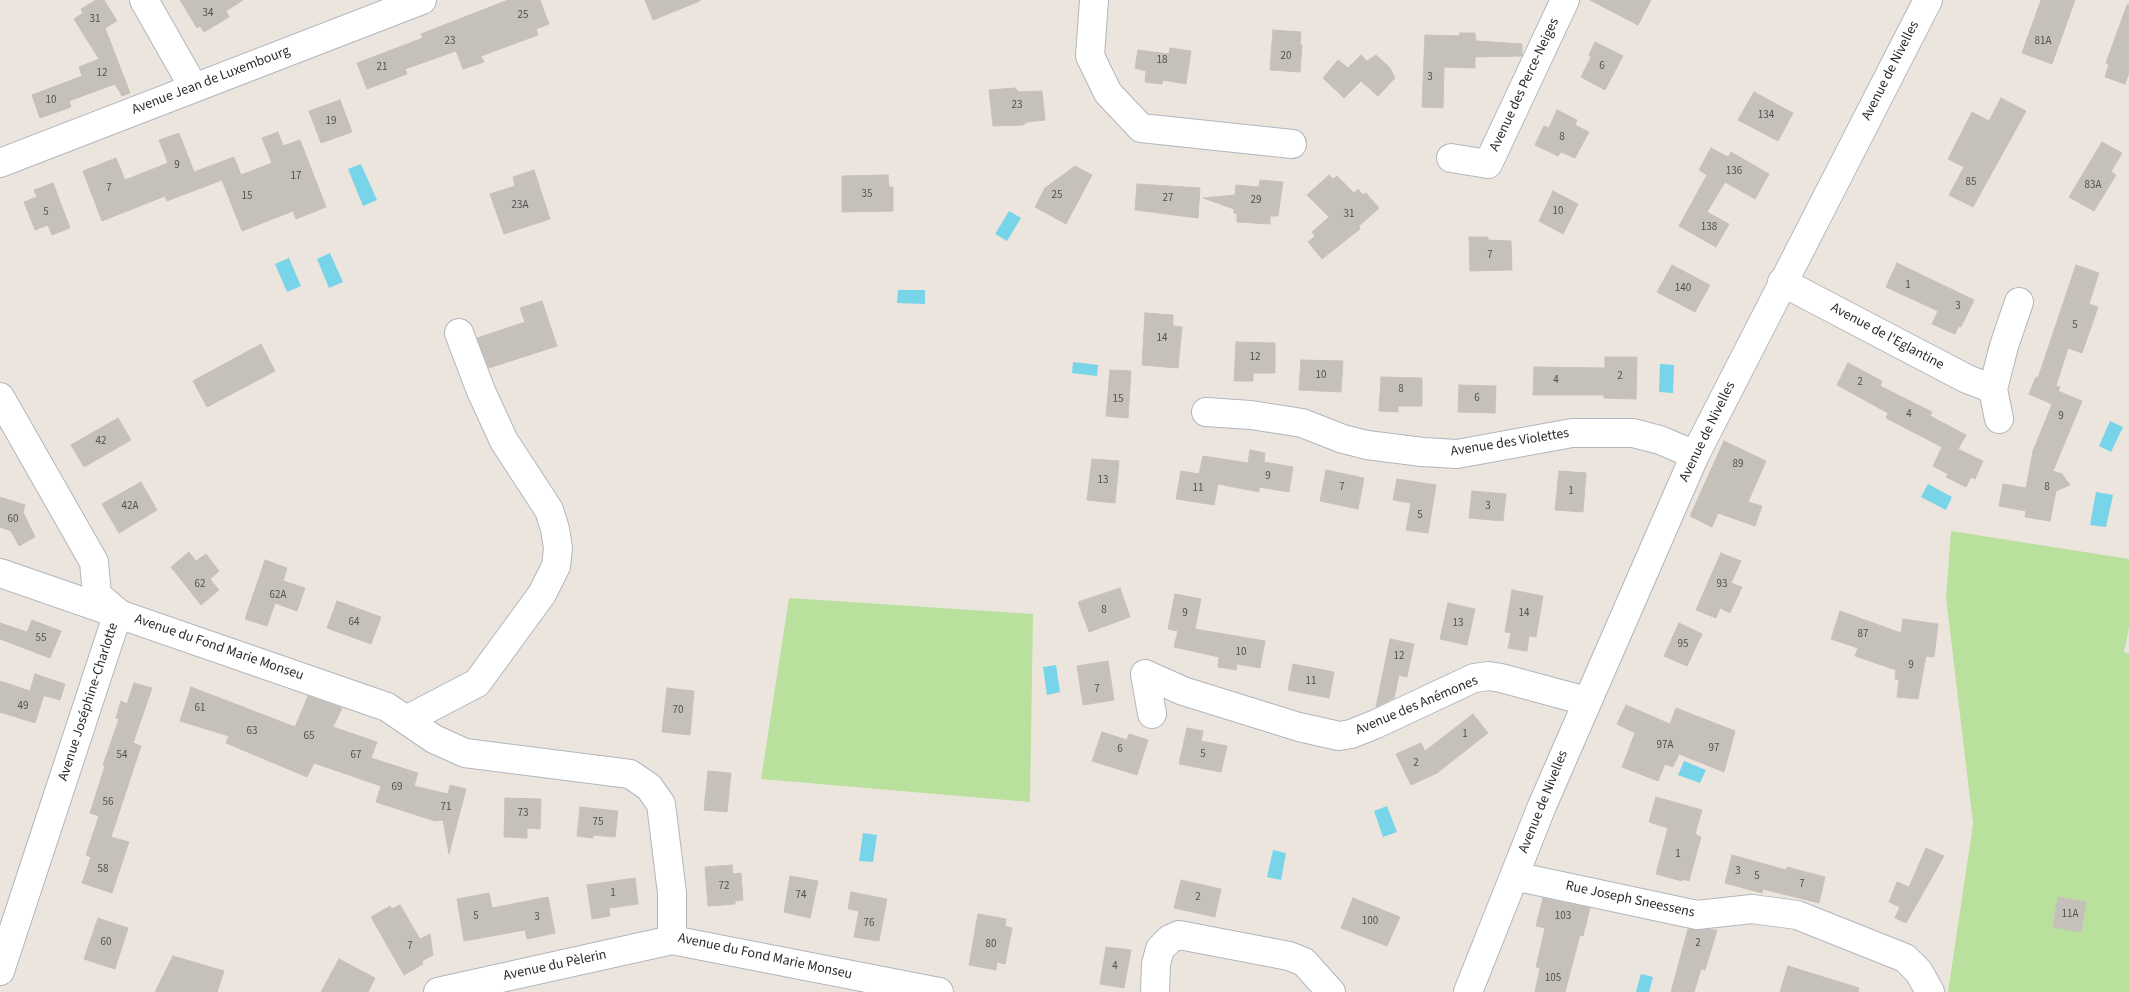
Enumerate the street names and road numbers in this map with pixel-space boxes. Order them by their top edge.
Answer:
street label: Avenue des Perce-Neiges [1487,16,1563,154]
street label: Avenue de Nivelles [1859,18,1923,124]
street label: Avenue Jean de Luxembourg [130,43,292,119]
street label: Avenue de l'Eglantine [1827,300,1947,374]
street label: Avenue de Nivelles [1676,379,1740,485]
street label: Avenue des Violettes [1450,425,1570,461]
street label: Avenue du Fond Marie Monseu [132,611,306,685]
street label: Avenue Joséphine-Charlotte [55,621,123,783]
street label: Avenue des Anémones [1353,673,1481,739]
street label: Avenue de Nivelles [1516,748,1572,856]
street label: Rue Joseph Sneessens [1564,878,1696,922]
street label: Avenue du Fond Marie Monseu [676,930,854,984]
street label: Avenue du Pèlerin [502,947,608,985]

